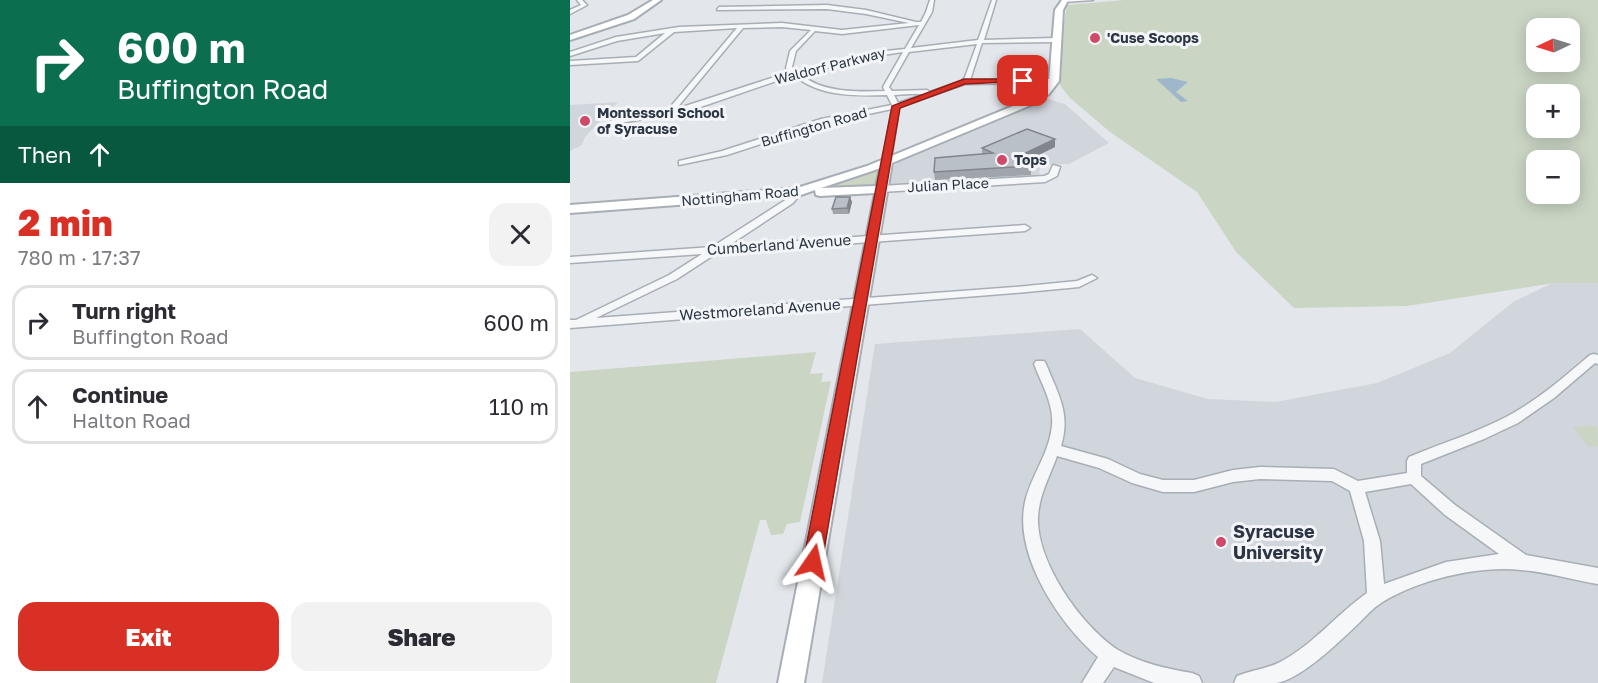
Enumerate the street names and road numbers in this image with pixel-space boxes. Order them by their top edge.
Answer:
street label: Waldorf Parkway [773,44,887,87]
street label: Buffington Road [759,103,869,150]
street label: Julian Place [907,174,989,195]
street label: Nottingham Road [681,182,799,209]
street label: Cumberland Avenue [706,230,852,258]
street label: Westmoreland Avenue [679,294,841,324]

